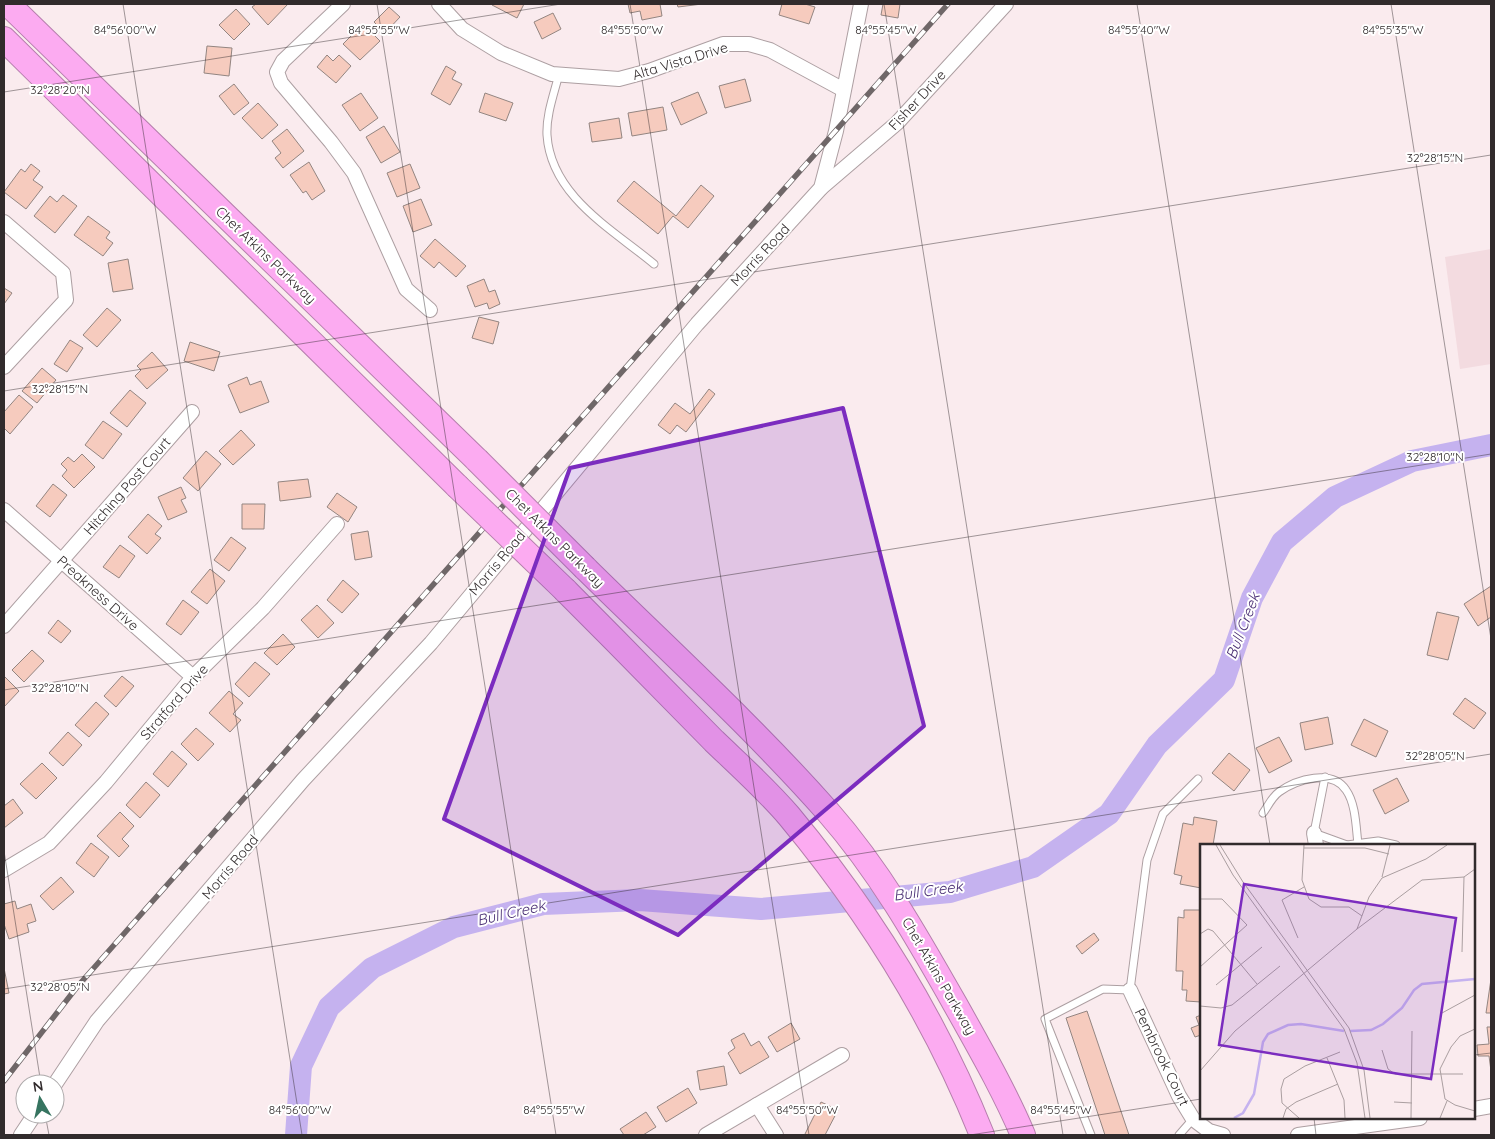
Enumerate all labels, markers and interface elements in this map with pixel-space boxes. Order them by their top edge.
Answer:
text: 84°56'00"W [94,22,157,37]
text: 84°55'55"W [348,22,410,37]
text: 84°55'50"W [601,22,663,37]
text: 84°55'45"W [855,22,917,37]
text: 84°55'40"W [1108,22,1170,37]
text: 84°55'35"W [1362,22,1424,37]
street label: Alta Vista Drive [630,38,730,84]
street label: Fisher Drive [884,66,950,134]
text: 32°28'20"N [30,82,90,97]
text: 32°28'15"N [1407,150,1463,165]
street label: Chet Atkins Parkway [212,202,320,308]
street label: Morris Road [727,220,793,290]
text: 32°28'15"N [32,381,88,396]
street label: Hitching Post Court [79,433,175,539]
text: 32°28'10"N [1406,449,1464,464]
street label: Chet Atkins Parkway [502,485,608,591]
street label: Morris Road [465,527,529,599]
street label: Preakness Drive [53,552,143,635]
water label: Bull Creek [1221,588,1265,662]
street label: Stratford Drive [136,660,212,744]
text: 32°28'10"N [31,680,89,695]
text: 32°28'05"N [1405,748,1465,763]
street label: Morris Road [198,831,262,903]
inset map [1200,844,1475,1119]
water label: Bull Creek [892,876,966,905]
water label: Bull Creek [475,895,549,930]
street label: Chet Atkins Parkway [898,914,980,1038]
text: 32°28'05"N [30,979,90,994]
street label: Pembrook Court [1131,1005,1194,1109]
north arrow [15,1074,65,1124]
text: N [31,1076,44,1096]
text: 84°56'00"W [269,1102,332,1117]
text: 84°55'55"W [523,1102,585,1117]
text: 84°55'50"W [776,1102,838,1117]
text: 84°55'45"W [1030,1102,1092,1117]

